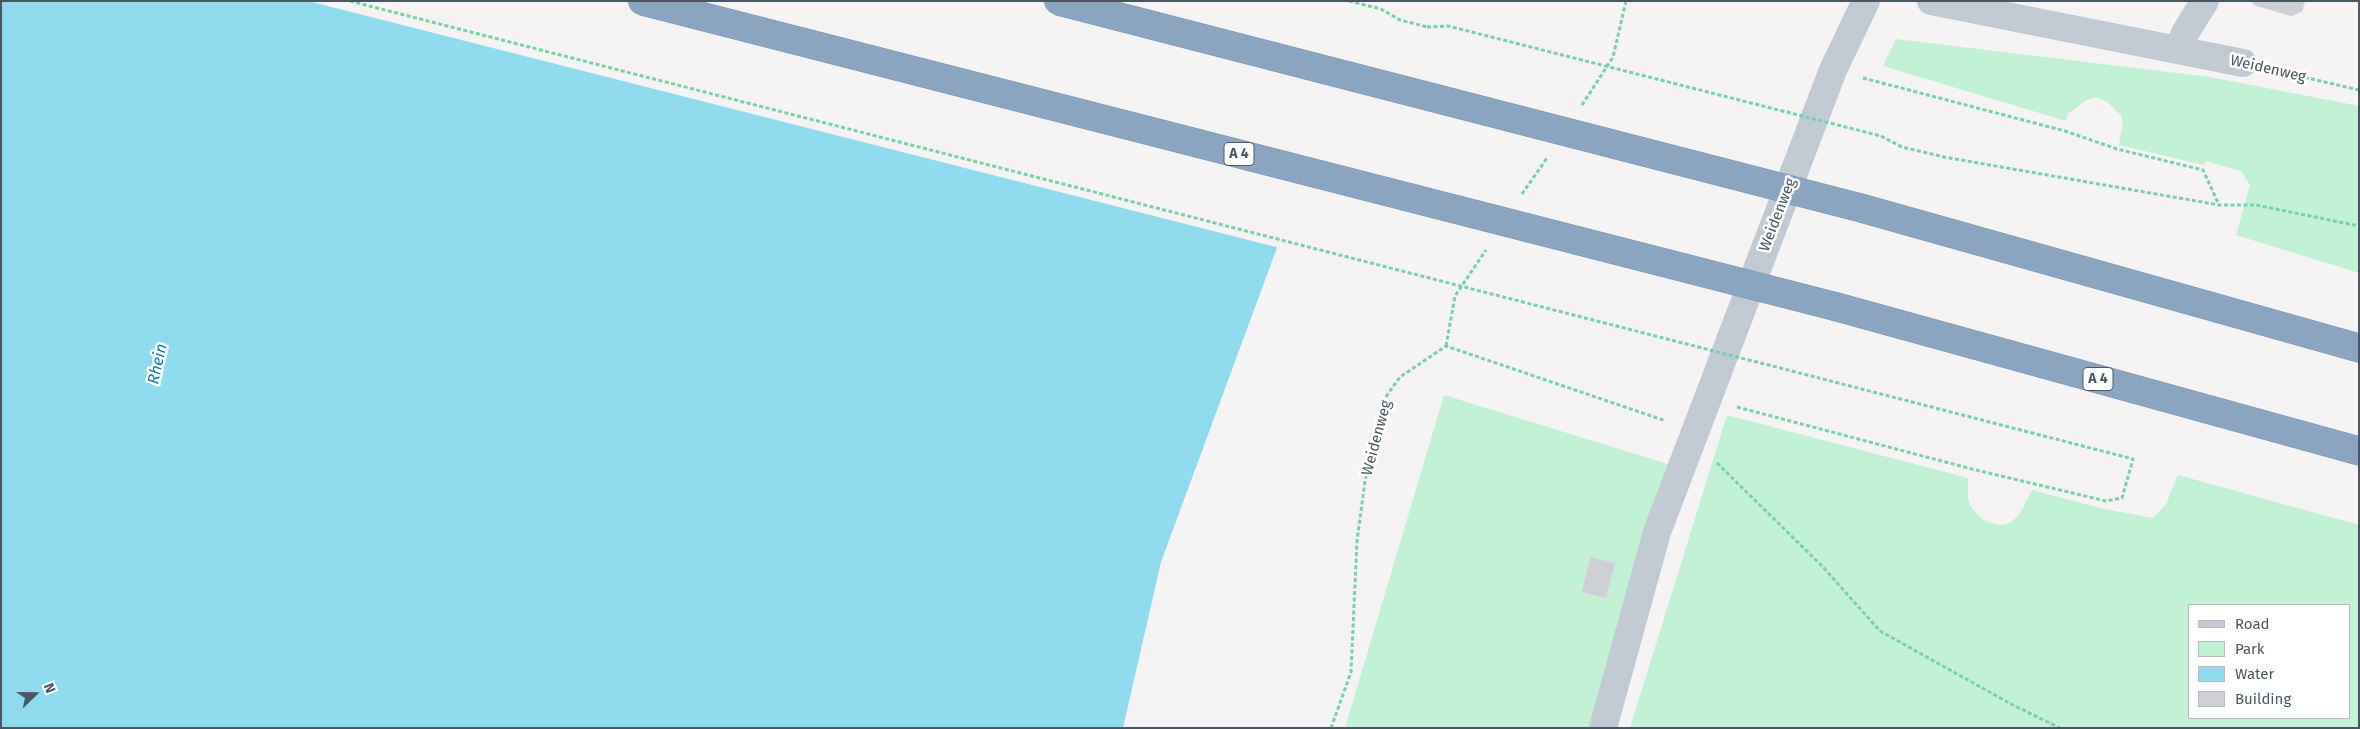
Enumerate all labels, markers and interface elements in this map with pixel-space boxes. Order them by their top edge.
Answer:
street label: Weidenweg [2228,52,2308,86]
road number: A 4 [1224,142,1254,166]
street label: Weidenweg [1756,176,1800,254]
water label: Rhein [144,342,172,386]
road number: A 4 [2083,368,2113,390]
street label: Weidenweg [1358,398,1396,478]
legend [2188,604,2350,719]
text: Road [2235,615,2270,633]
text: Park [2235,640,2265,658]
text: Water [2235,665,2274,683]
north arrow [10,669,60,719]
text: N [40,681,59,696]
text: Building [2235,690,2291,708]

